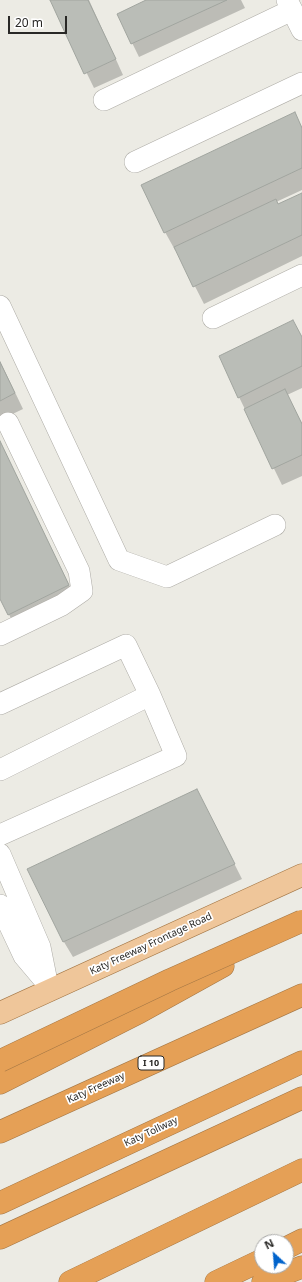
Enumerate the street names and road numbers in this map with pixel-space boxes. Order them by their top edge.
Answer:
street label: Katy Freeway Frontage Road [88,910,214,978]
road number: I 10 [138,1056,164,1070]
street label: Katy Freeway [65,1070,127,1106]
street label: Katy Tollway [122,1114,180,1150]

